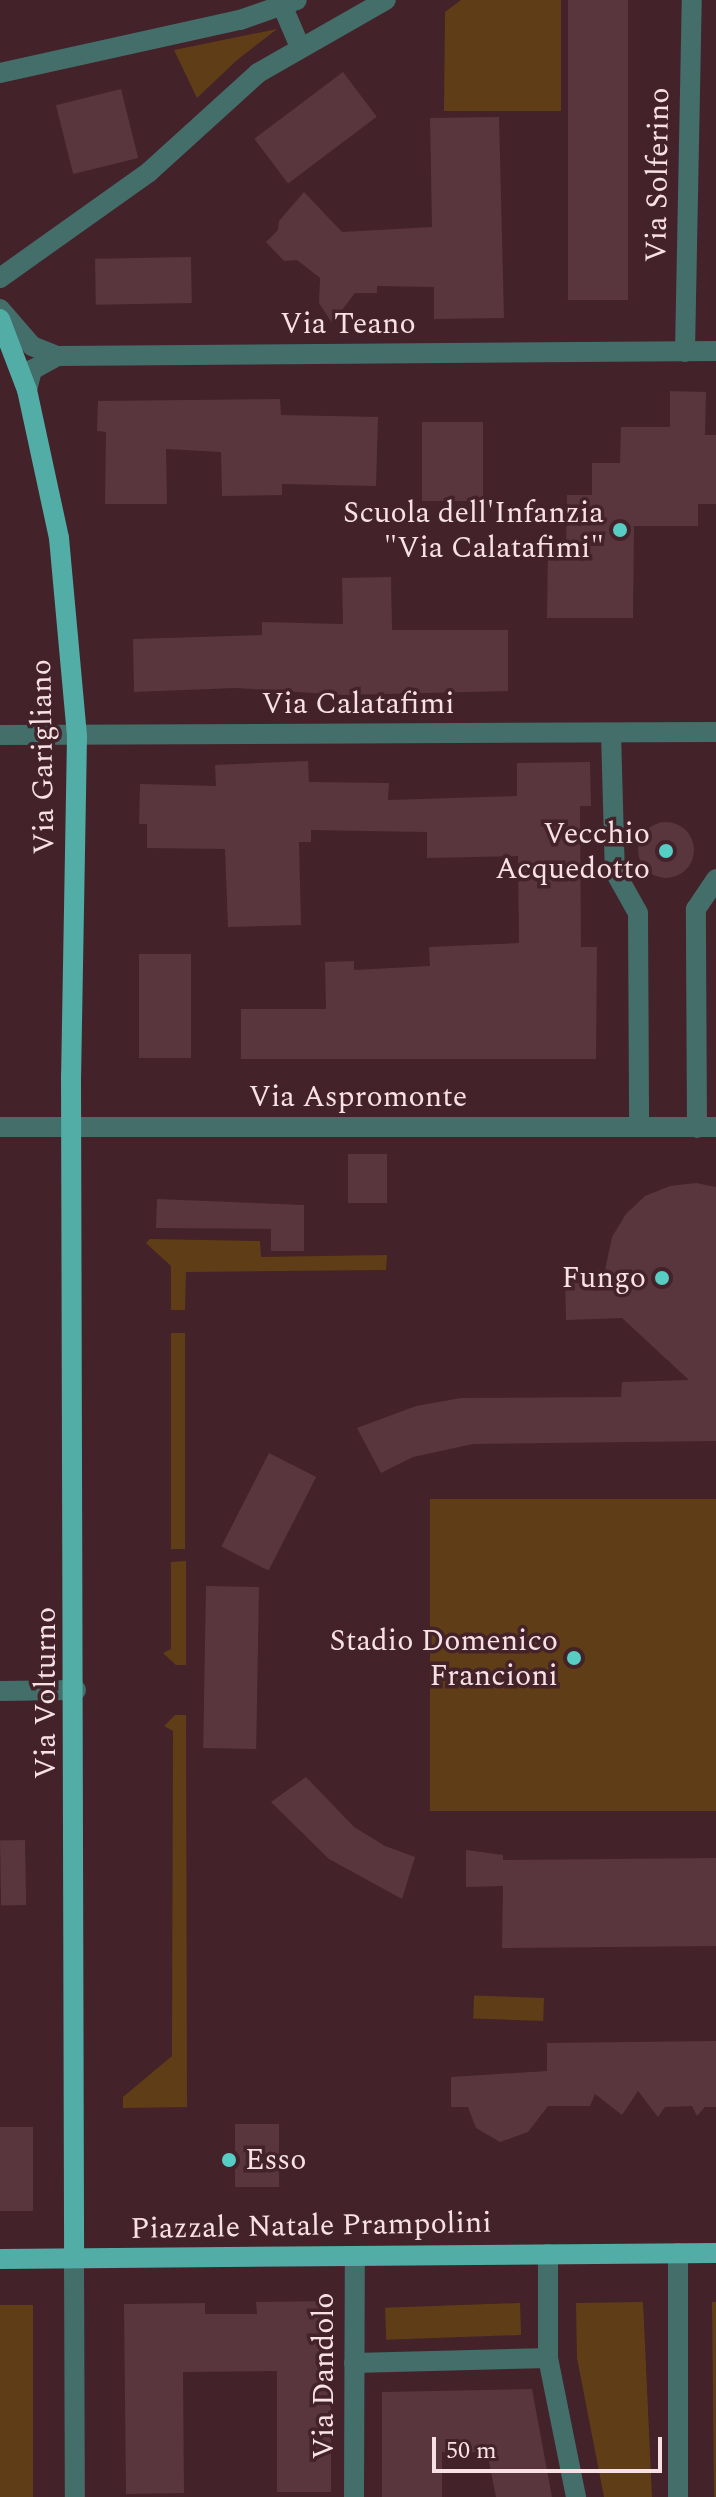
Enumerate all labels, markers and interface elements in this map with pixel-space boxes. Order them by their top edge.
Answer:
street label: Via Solferino [638,87,678,263]
street label: Via Teano [280,306,416,342]
place label: Scuola dell'Infanzia "Via Calatafimi" [343,495,604,566]
marker: Scuola dell'Infanzia "Via Calatafimi" [611,521,629,539]
street label: Via Garigliano [23,659,63,855]
street label: Via Calatafimi [261,686,455,722]
place label: Vecchio Acquedotto [495,816,650,886]
marker: Vecchio Acquedotto [657,842,675,860]
street label: Via Aspromonte [249,1079,467,1115]
place label: Fungo [561,1260,646,1296]
marker: Fungo [653,1269,671,1287]
street label: Via Volturno [28,1607,64,1779]
place label: Stadio Domenico Francioni [330,1623,558,1694]
marker: Stadio Domenico Francioni [565,1649,583,1667]
place label: Esso [245,2142,306,2178]
marker: Esso [220,2151,238,2169]
street label: Piazzale Natale Prampolini [130,2205,492,2247]
street label: Via Dandolo [306,2292,342,2460]
scale bar [436,2421,666,2471]
text: 50 m [446,2433,497,2469]

